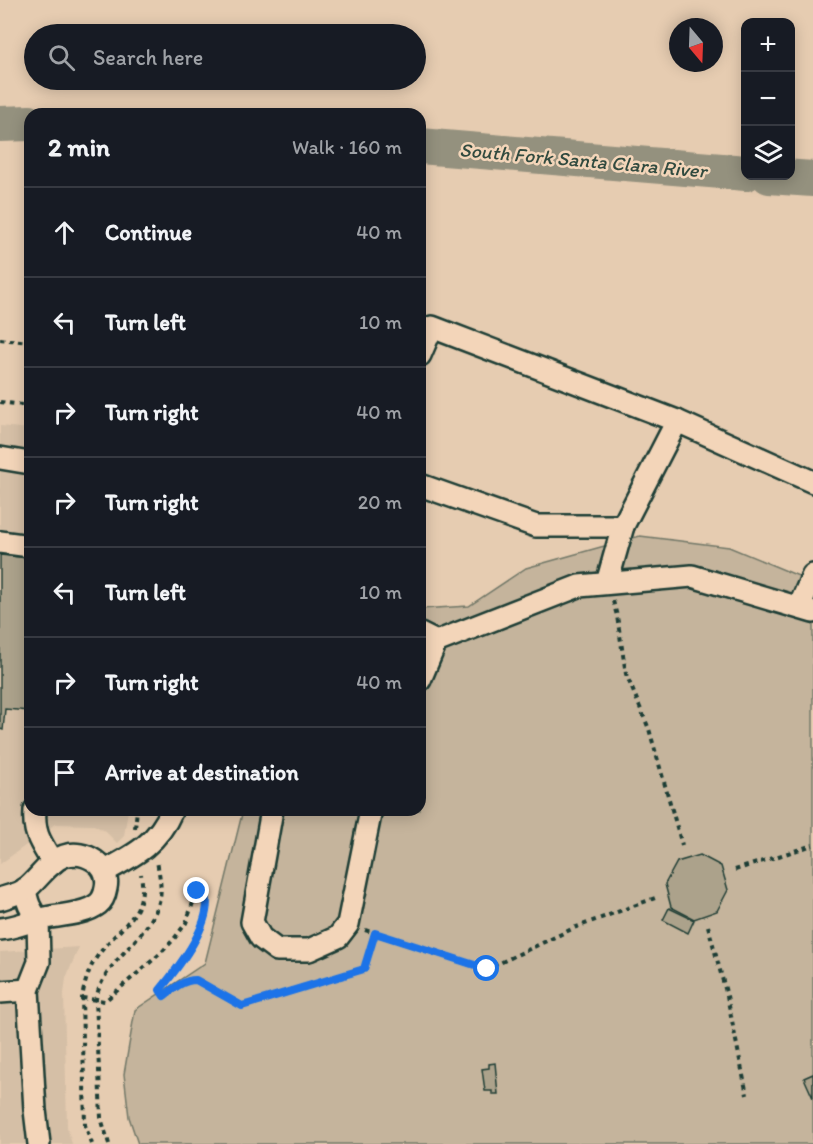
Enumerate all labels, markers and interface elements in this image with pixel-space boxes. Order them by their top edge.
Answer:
north arrow [669,18,723,72]
map controls [741,18,795,180]
button: + [741,18,795,72]
search box [24,24,426,90]
icon: search [45,41,78,74]
text: Search here [93,44,203,71]
button: − [741,72,795,126]
button: layers [741,126,795,180]
text: 2 min [48,131,110,163]
text: Walk · 160 m [292,135,402,159]
water label: South Fork Santa Clara River [459,137,710,183]
icon: ahead [48,216,81,249]
text: Continue [105,219,192,246]
text: 40 m [356,220,402,244]
icon: left [48,306,81,339]
text: Turn left [105,309,186,336]
text: 10 m [359,310,402,334]
icon: right [48,396,81,429]
text: Turn right [105,399,199,426]
text: 40 m [356,400,402,424]
icon: right [48,486,81,519]
text: Turn right [105,489,199,516]
text: 20 m [358,490,402,514]
icon: left [48,576,81,609]
text: Turn left [105,579,186,606]
text: 10 m [359,580,402,604]
icon: right [48,666,81,699]
text: Turn right [105,669,199,696]
text: 40 m [356,670,402,694]
icon: arrive [48,756,81,789]
text: Arrive at destination [105,759,299,786]
route end [183,877,209,903]
route start [473,955,499,981]

